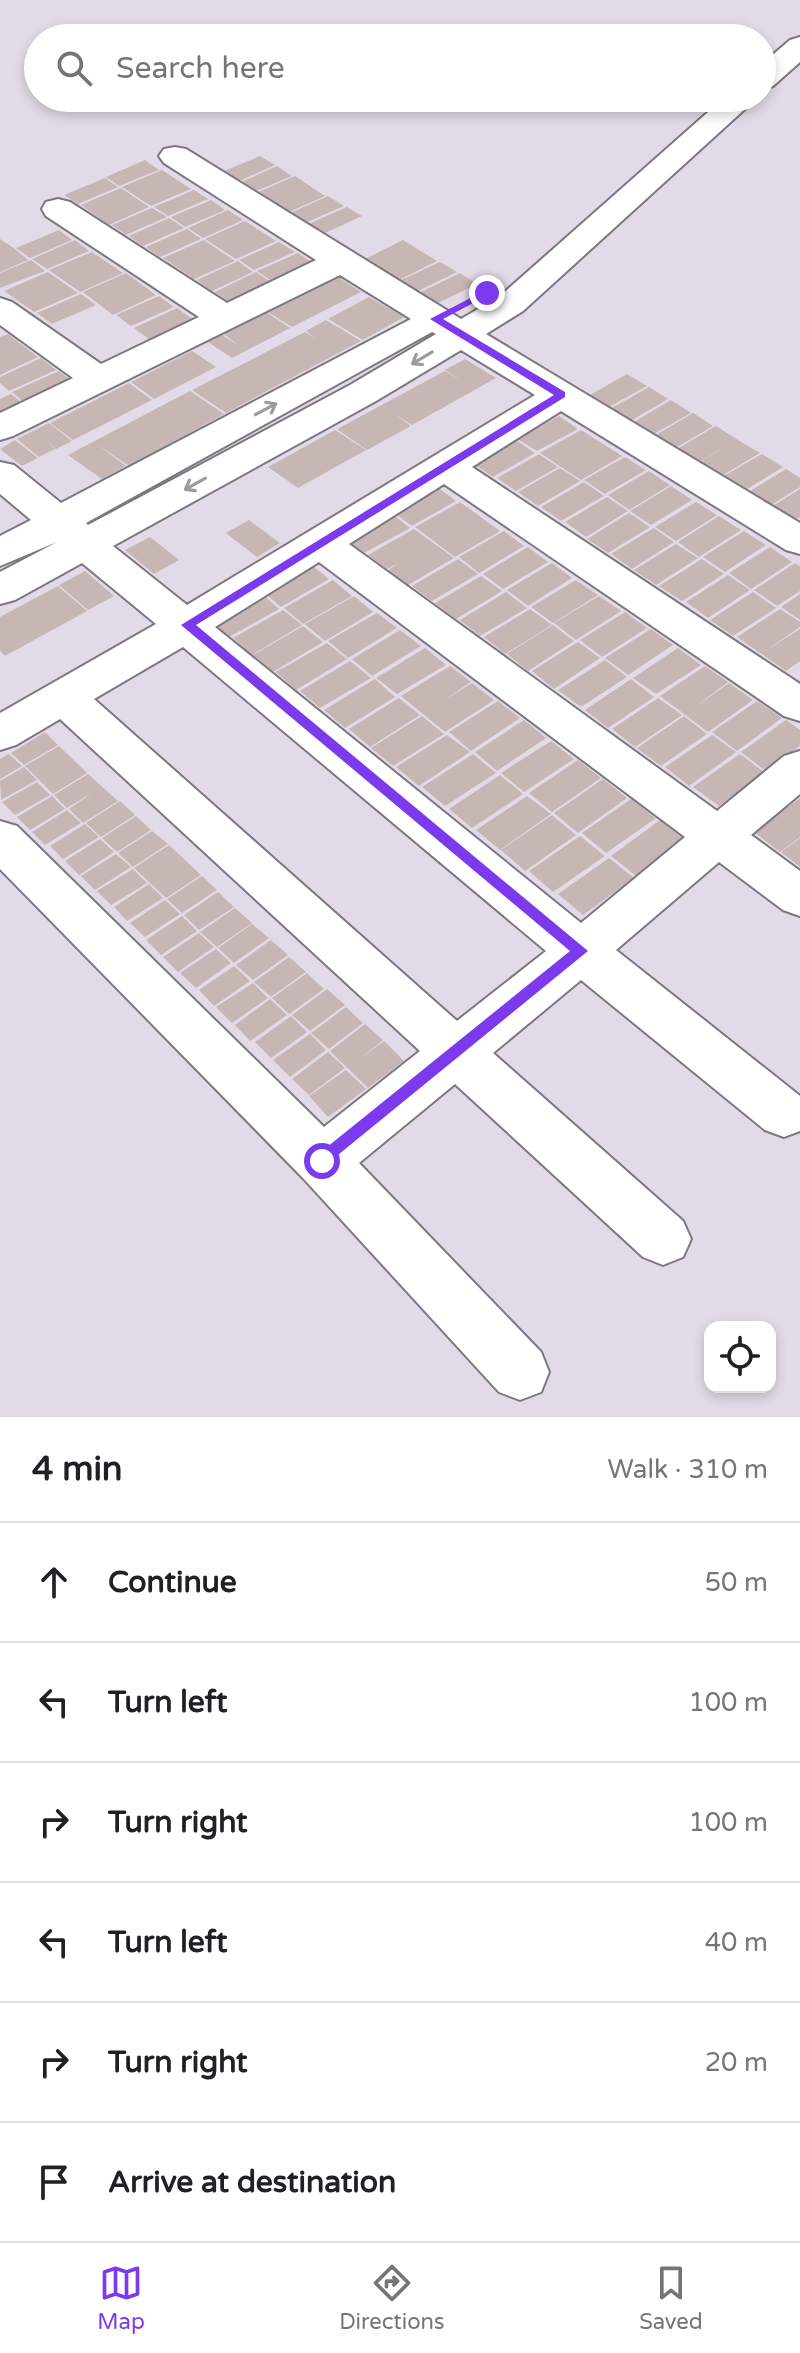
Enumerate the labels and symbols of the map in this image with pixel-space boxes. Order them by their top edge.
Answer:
route end [469,275,505,311]
one-way arrow [411,350,434,366]
one-way arrow [253,401,277,416]
one-way arrow [183,477,207,493]
route start [304,1143,340,1179]

